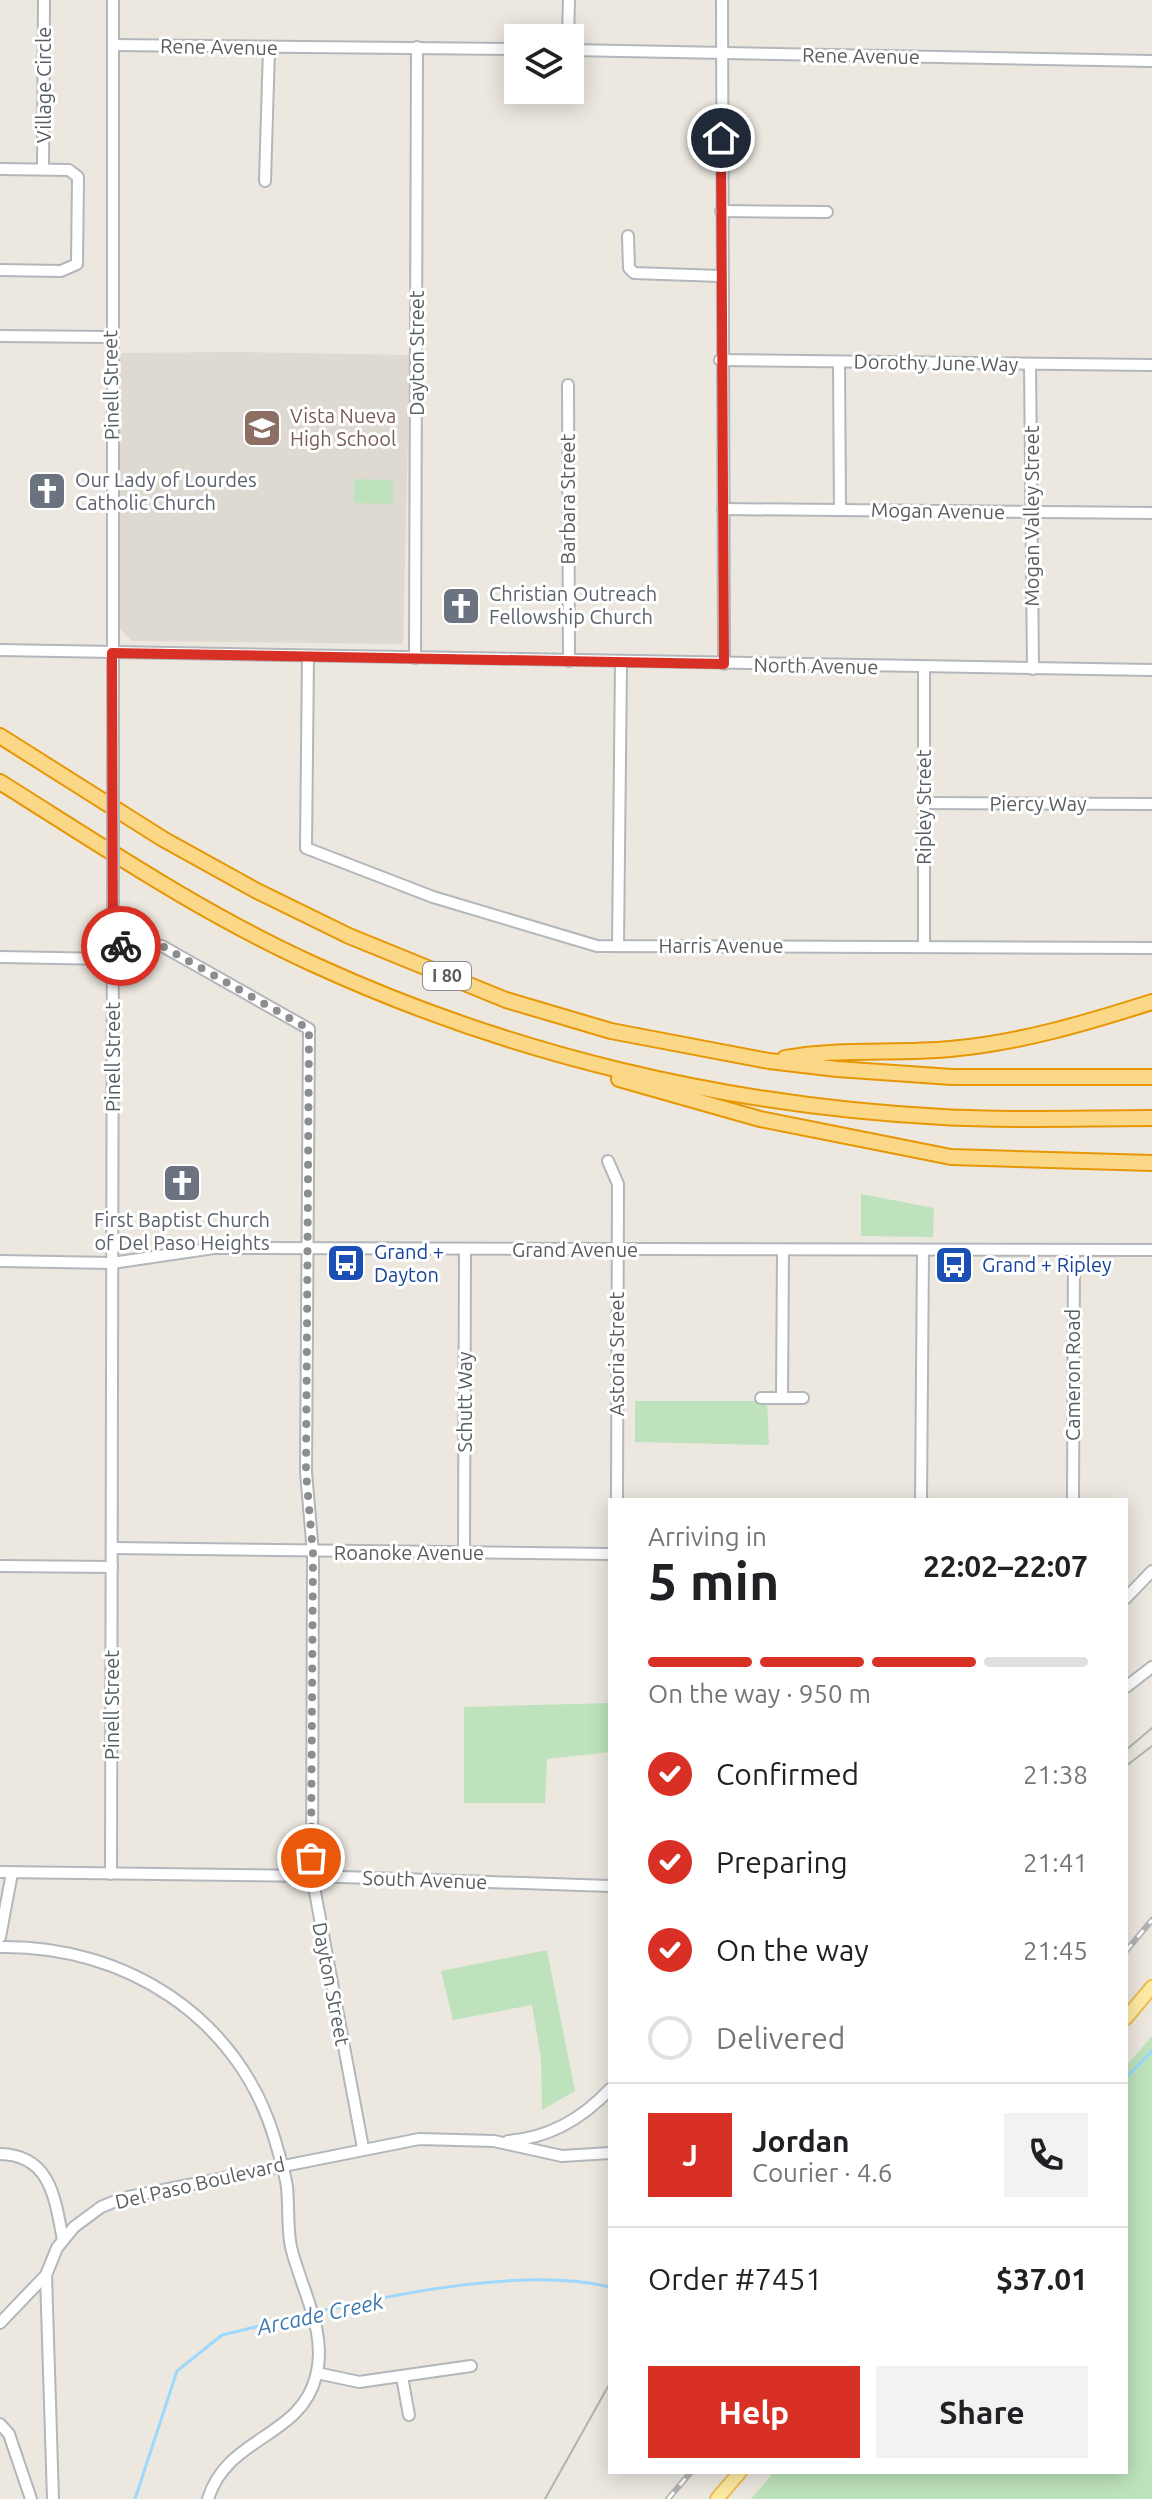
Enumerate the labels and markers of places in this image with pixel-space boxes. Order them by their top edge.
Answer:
pin [687,104,755,172]
place label: Vista Nueva High School [290,404,396,450]
school or university icon: Vista Nueva High School [241,407,283,449]
place label: Our Lady of Lourdes Catholic Church [75,468,257,514]
church icon: Our Lady of Lourdes Catholic Church [26,470,68,512]
place label: Christian Outreach Fellowship Church [489,582,657,628]
church icon: Christian Outreach Fellowship Church [440,585,482,627]
church icon: First Baptist Church of Del Paso Heights [161,1162,203,1204]
place label: First Baptist Church of Del Paso Heights [94,1208,270,1254]
place label: Grand + Dayton [374,1240,444,1286]
bus stop icon: Grand + Dayton [325,1242,367,1284]
bus stop icon: Grand + Ripley [933,1244,975,1286]
place label: Grand + Ripley [982,1253,1112,1276]
pin [277,1824,345,1892]

